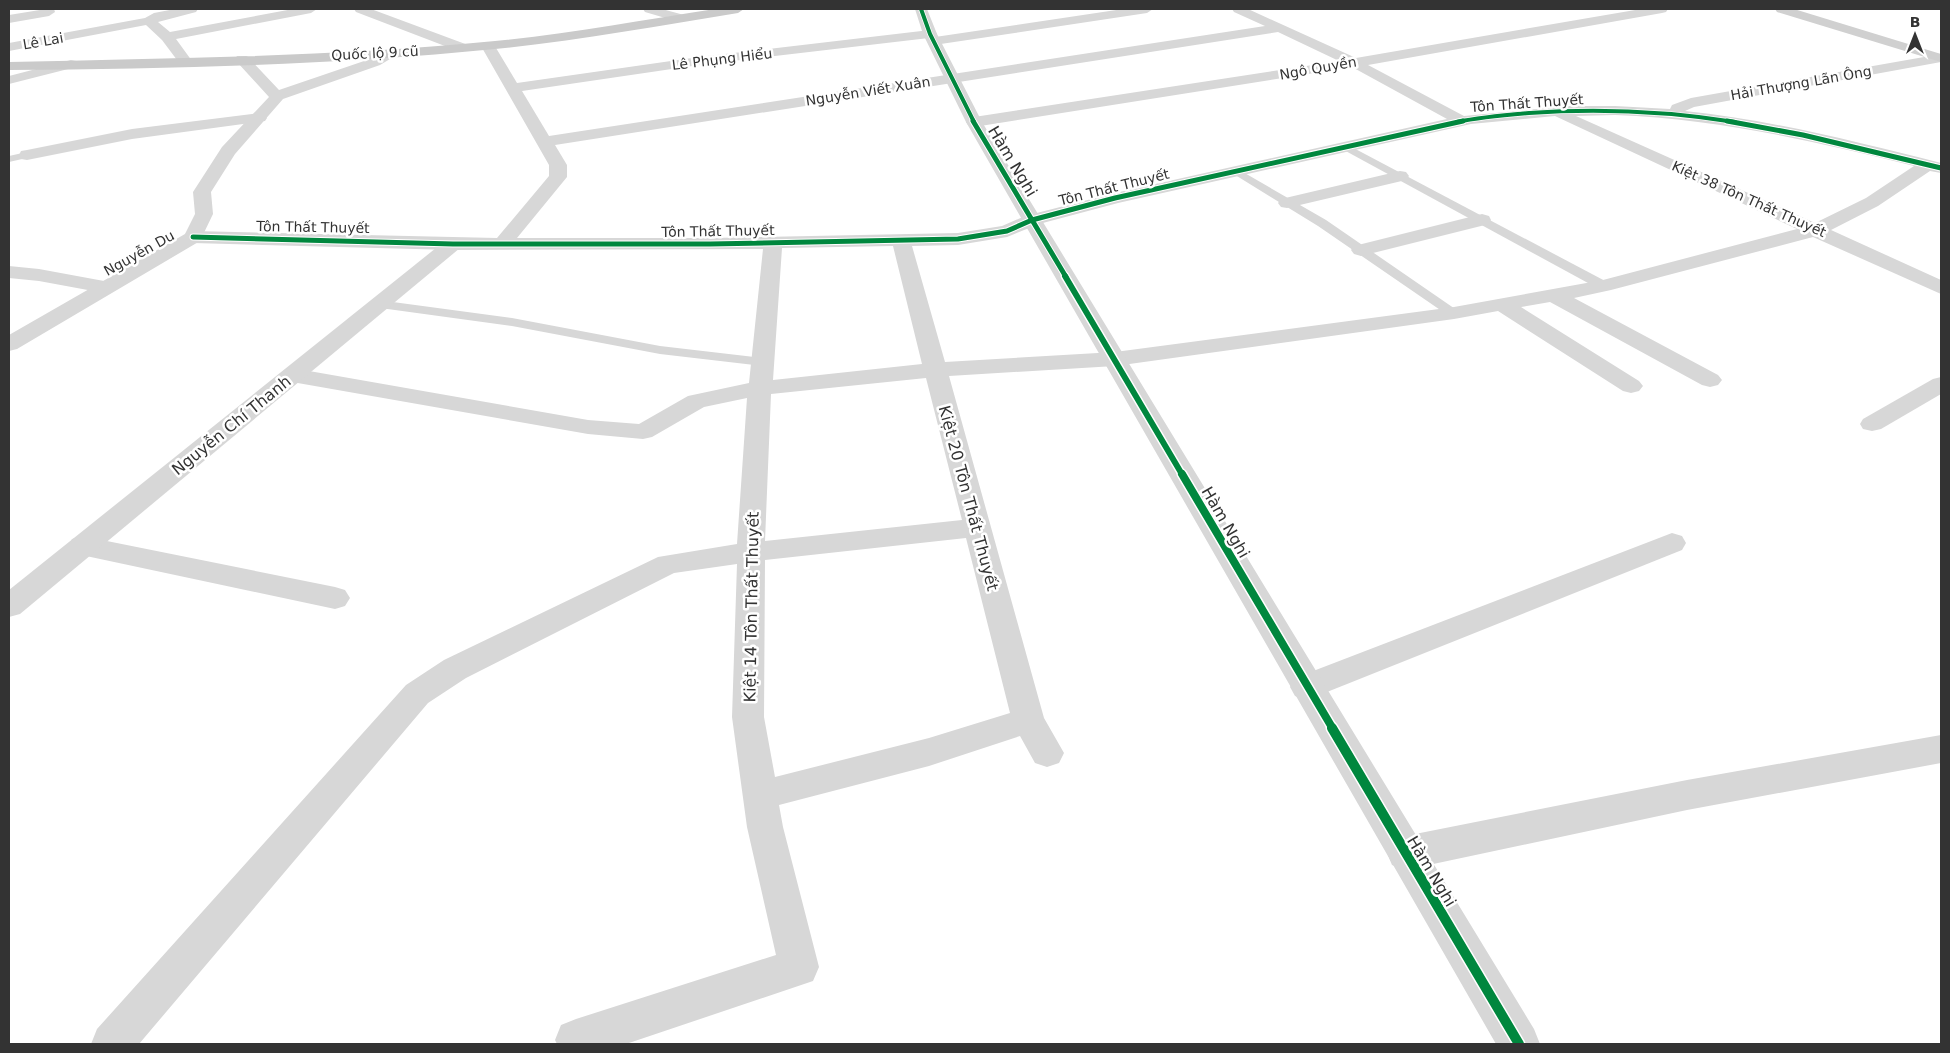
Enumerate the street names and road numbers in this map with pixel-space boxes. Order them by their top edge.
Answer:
street label: Lê Lai [21,30,65,52]
street label: Quốc lộ 9 cũ [331,43,419,63]
street label: Lê Phụng Hiểu [671,45,773,73]
street label: Ngô Quyền [1278,53,1358,83]
street label: Hải Thượng Lãn Ông [1729,62,1873,103]
street label: Nguyễn Viết Xuân [804,73,932,109]
street label: Tôn Thất Thuyết [1469,91,1585,115]
street label: Hàm Nghi [984,122,1041,200]
street label: Kiệt 38 Tôn Thất Thuyết [1669,158,1829,241]
street label: Tôn Thất Thuyết [1056,165,1171,209]
street label: Tôn Thất Thuyết [255,218,370,236]
street label: Tôn Thất Thuyết [660,222,775,240]
street label: Nguyễn Du [101,227,177,279]
street label: Nguyễn Chí Thanh [168,372,295,479]
street label: Kiệt 20 Tôn Thất Thuyết [935,403,1002,593]
street label: Hàm Nghi [1198,483,1254,561]
street label: Kiệt 14 Tôn Thất Thuyết [740,511,763,703]
street label: Hàm Nghi [1403,832,1460,910]

